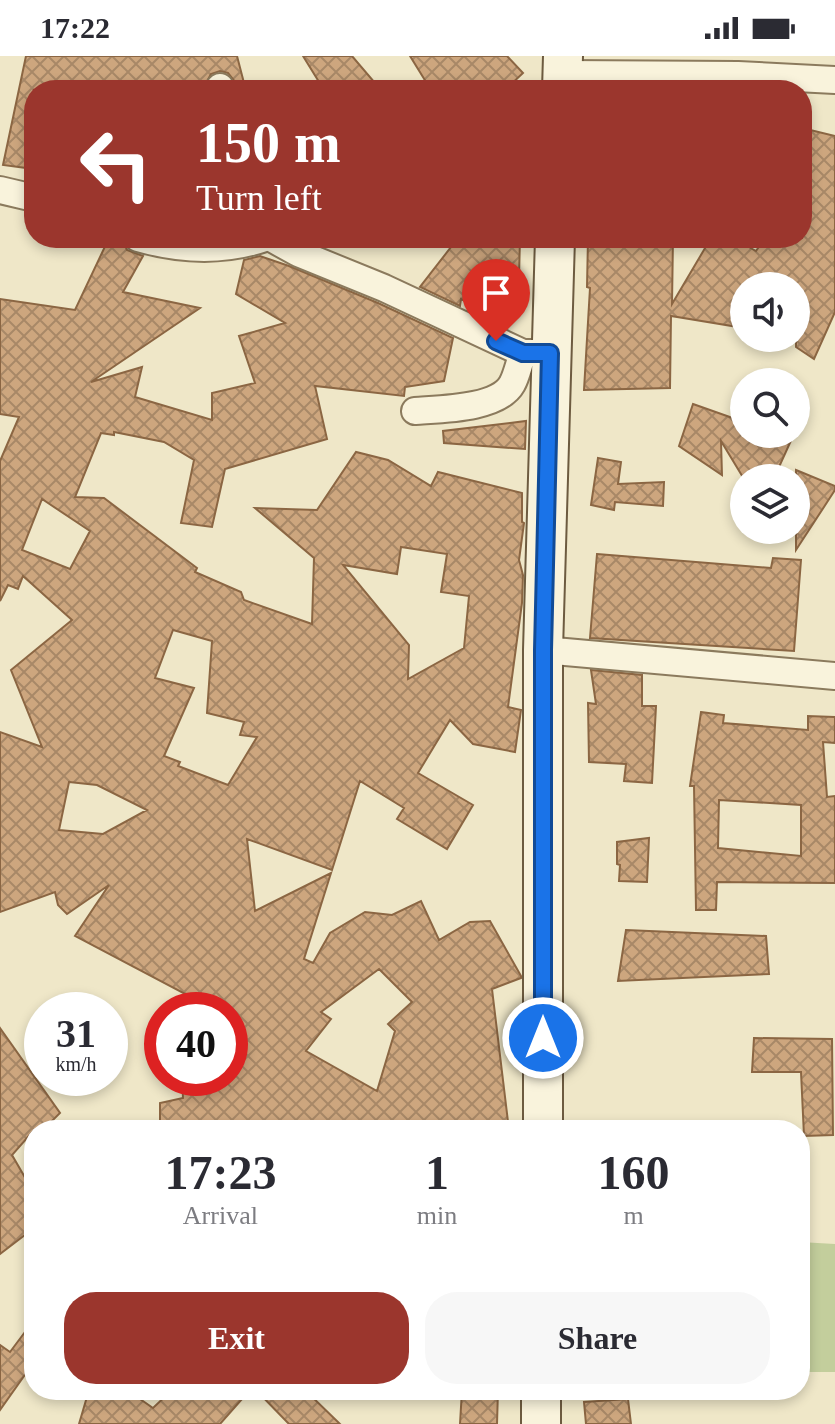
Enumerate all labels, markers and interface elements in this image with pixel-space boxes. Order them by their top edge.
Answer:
text: 17:22 [40,11,110,44]
icon: left [64,112,168,216]
text: 150 m [196,112,341,174]
text: Turn left [196,178,322,218]
pin [462,259,530,341]
icon: arrive [474,271,518,315]
map controls [730,272,810,544]
button: sound [730,272,810,352]
button: search [730,368,810,448]
button: layers [730,464,810,544]
speed limit sign: 40 [144,992,248,1096]
position arrow [501,996,585,1080]
text: 31 [56,1011,96,1056]
text: km/h [55,1053,97,1075]
text: 17:23 [164,1146,276,1199]
text: 1 [425,1146,449,1199]
text: 160 [598,1146,670,1199]
text: Arrival [183,1201,258,1230]
text: min [417,1201,457,1230]
text: m [623,1201,644,1230]
button: Exit [64,1292,409,1384]
button: Share [425,1292,770,1384]

